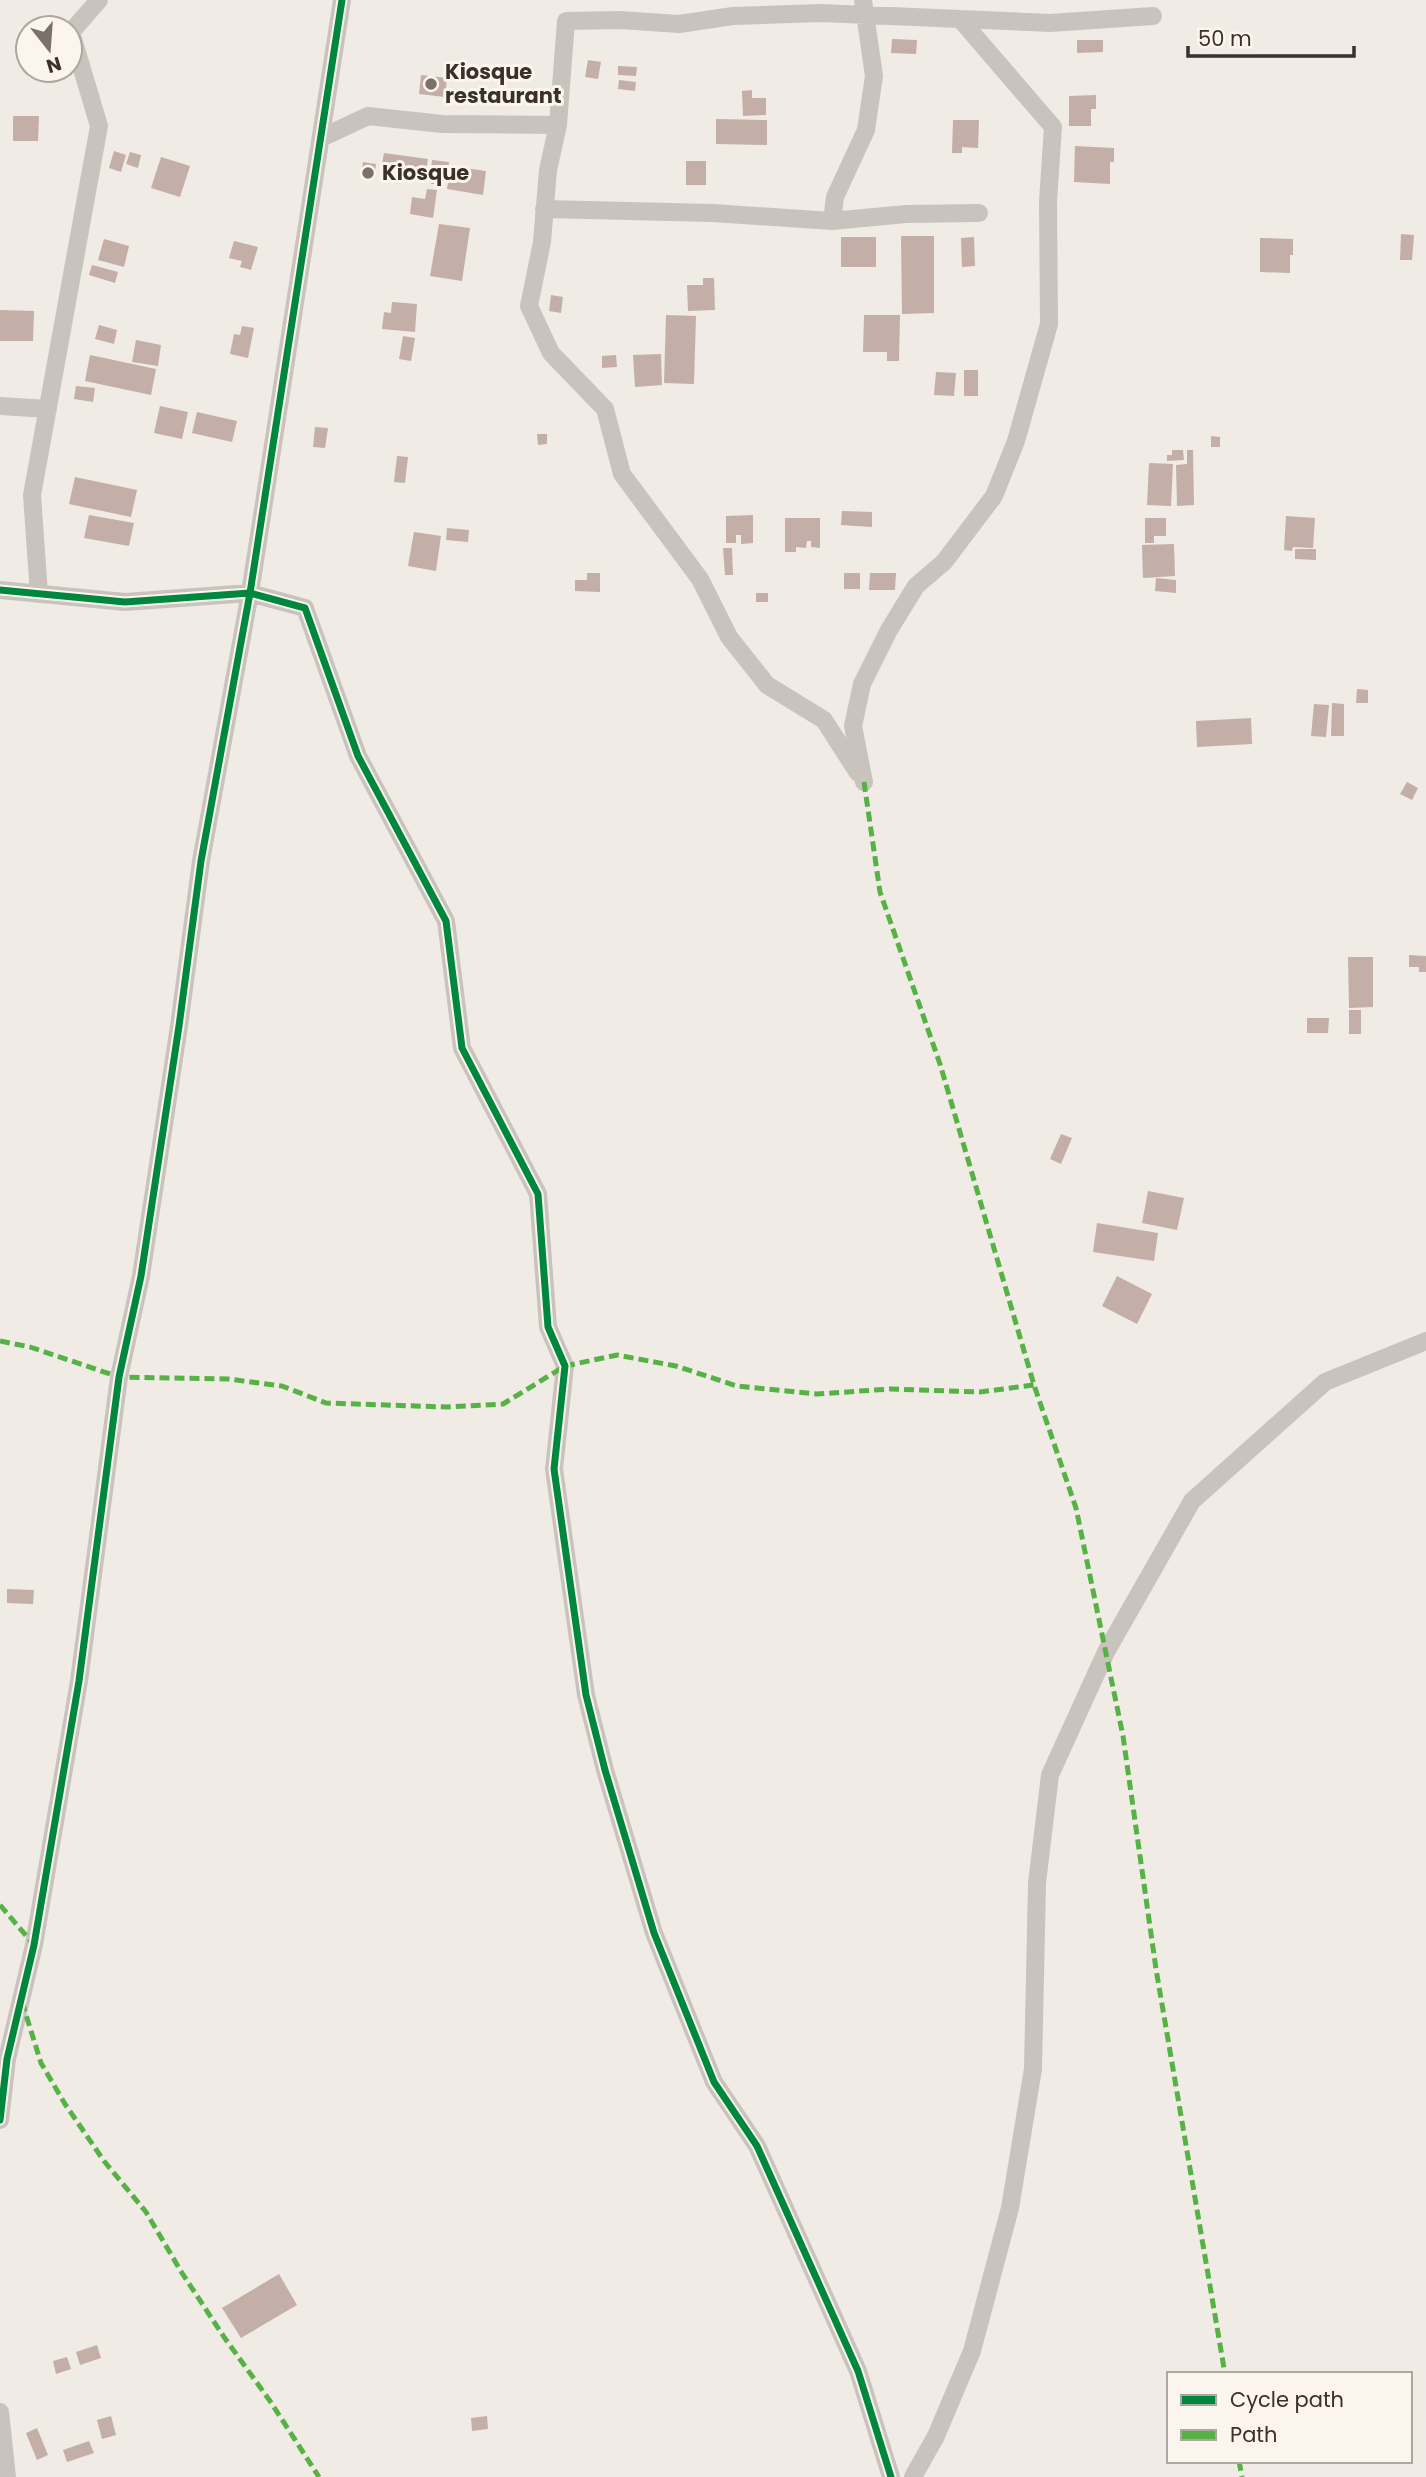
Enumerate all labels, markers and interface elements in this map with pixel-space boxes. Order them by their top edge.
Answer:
north arrow [14,14,84,84]
scale bar [1188,14,1354,58]
text: 50 m [1198,24,1252,53]
text: N [43,50,65,80]
place label: Kiosque restaurant [445,57,562,110]
marker: Kiosque restaurant [423,76,439,92]
place label: Kiosque [382,158,469,187]
marker: Kiosque [360,165,376,181]
legend [1167,2372,1412,2463]
text: Cycle path [1230,2385,1344,2414]
text: Path [1230,2420,1277,2449]

